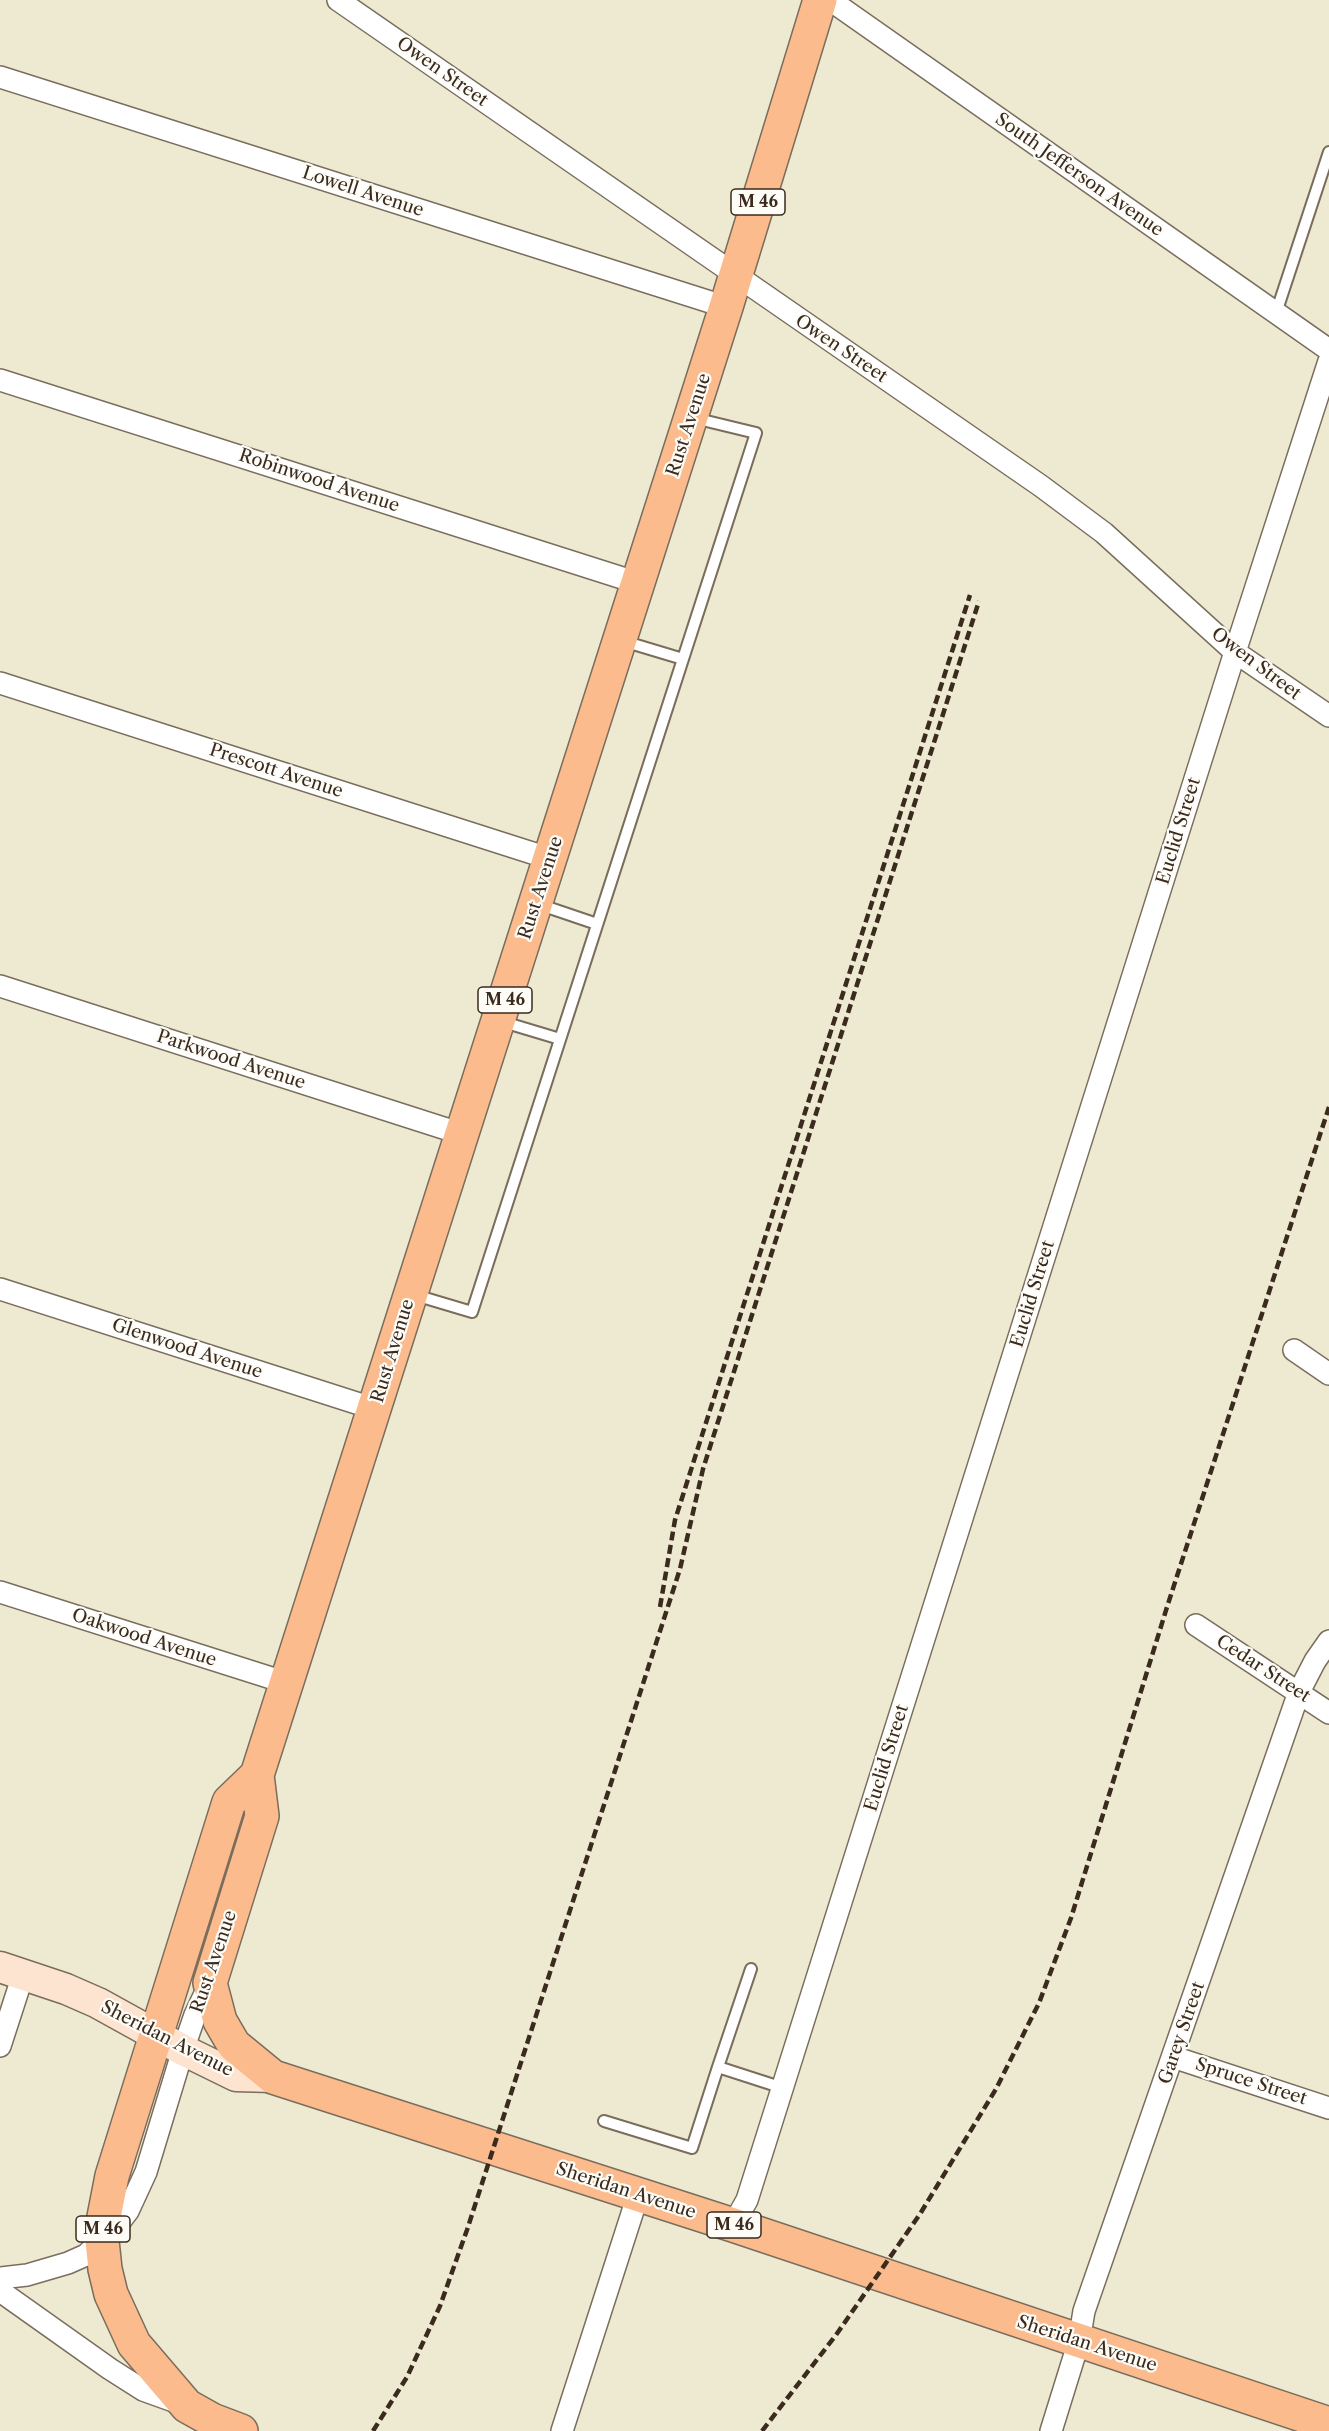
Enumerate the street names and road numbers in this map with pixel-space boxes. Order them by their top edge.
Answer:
street label: Owen Street [392,33,492,111]
street label: South Jefferson Avenue [991,109,1167,241]
street label: Lowell Avenue [300,162,426,222]
road number: M 46 [731,189,785,215]
street label: Owen Street [791,310,891,388]
street label: Rust Avenue [662,371,716,479]
street label: Robinwood Avenue [236,445,402,517]
street label: Owen Street [1207,623,1305,705]
street label: Prescott Avenue [206,739,346,803]
street label: Euclid Street [1153,775,1205,887]
street label: Rust Avenue [514,834,568,942]
road number: M 46 [478,987,532,1013]
street label: Parkwood Avenue [154,1026,308,1094]
street label: Euclid Street [1007,1238,1059,1350]
street label: Rust Avenue [367,1297,419,1405]
street label: Glenwood Avenue [109,1314,265,1384]
street label: Oakwood Avenue [69,1604,219,1672]
street label: Cedar Street [1212,1631,1314,1707]
street label: Euclid Street [861,1702,913,1814]
street label: Rust Avenue [186,1908,242,2016]
street label: Garey Street [1154,1979,1210,2087]
street label: Sheridan Avenue [97,1996,237,2082]
street label: Spruce Street [1193,2054,1309,2110]
street label: Sheridan Avenue [553,2158,699,2224]
road number: M 46 [707,2212,761,2238]
road number: M 46 [76,2216,130,2242]
street label: Sheridan Avenue [1014,2311,1160,2377]

